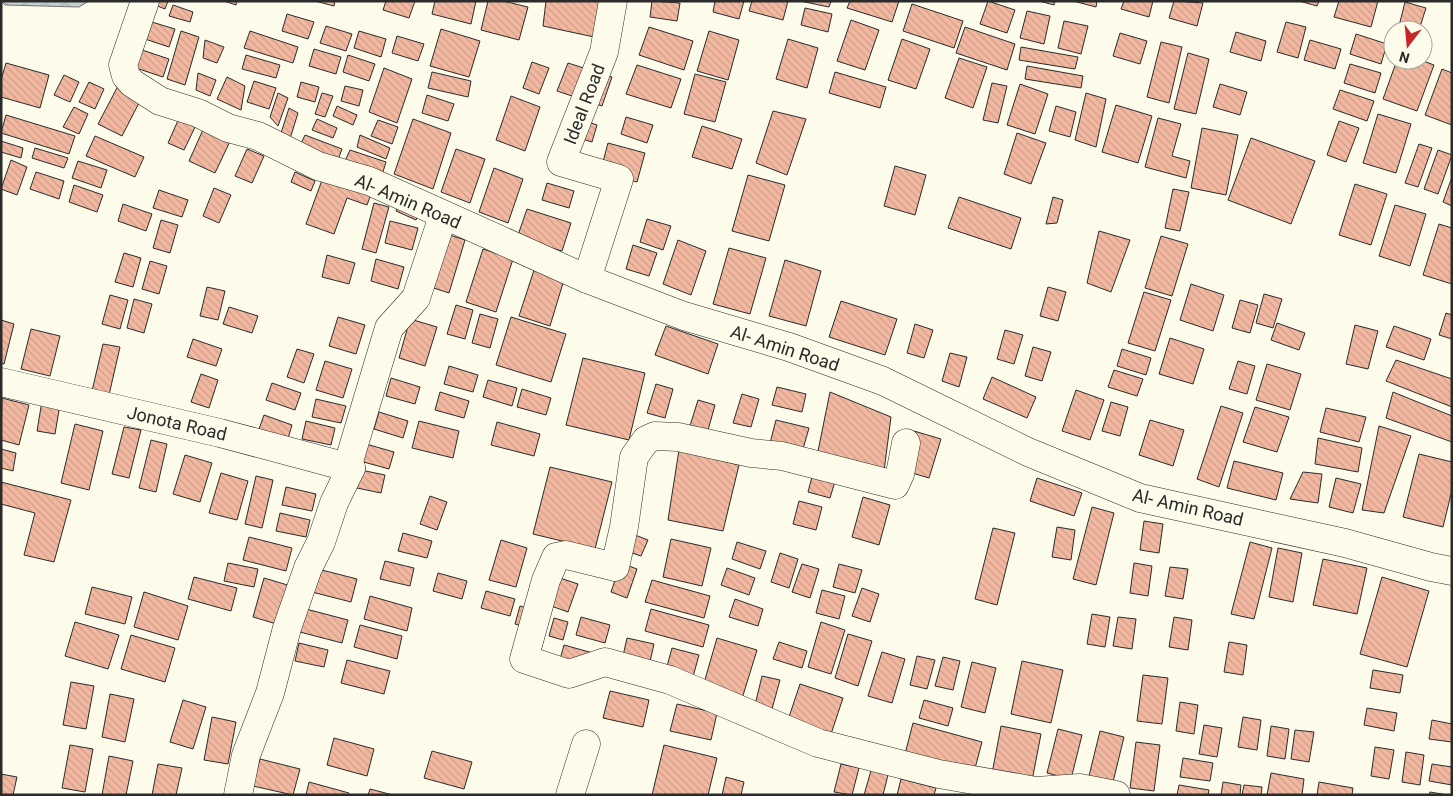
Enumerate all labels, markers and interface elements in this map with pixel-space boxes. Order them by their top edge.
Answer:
north arrow [1383,20,1433,70]
text: N [1397,48,1411,67]
street label: Ideal Road [559,61,609,147]
street label: Al- Amin Road [352,169,464,233]
street label: Al- Amin Road [728,321,842,375]
street label: Jonota Road [125,401,229,445]
street label: Al- Amin Road [1131,484,1245,530]

